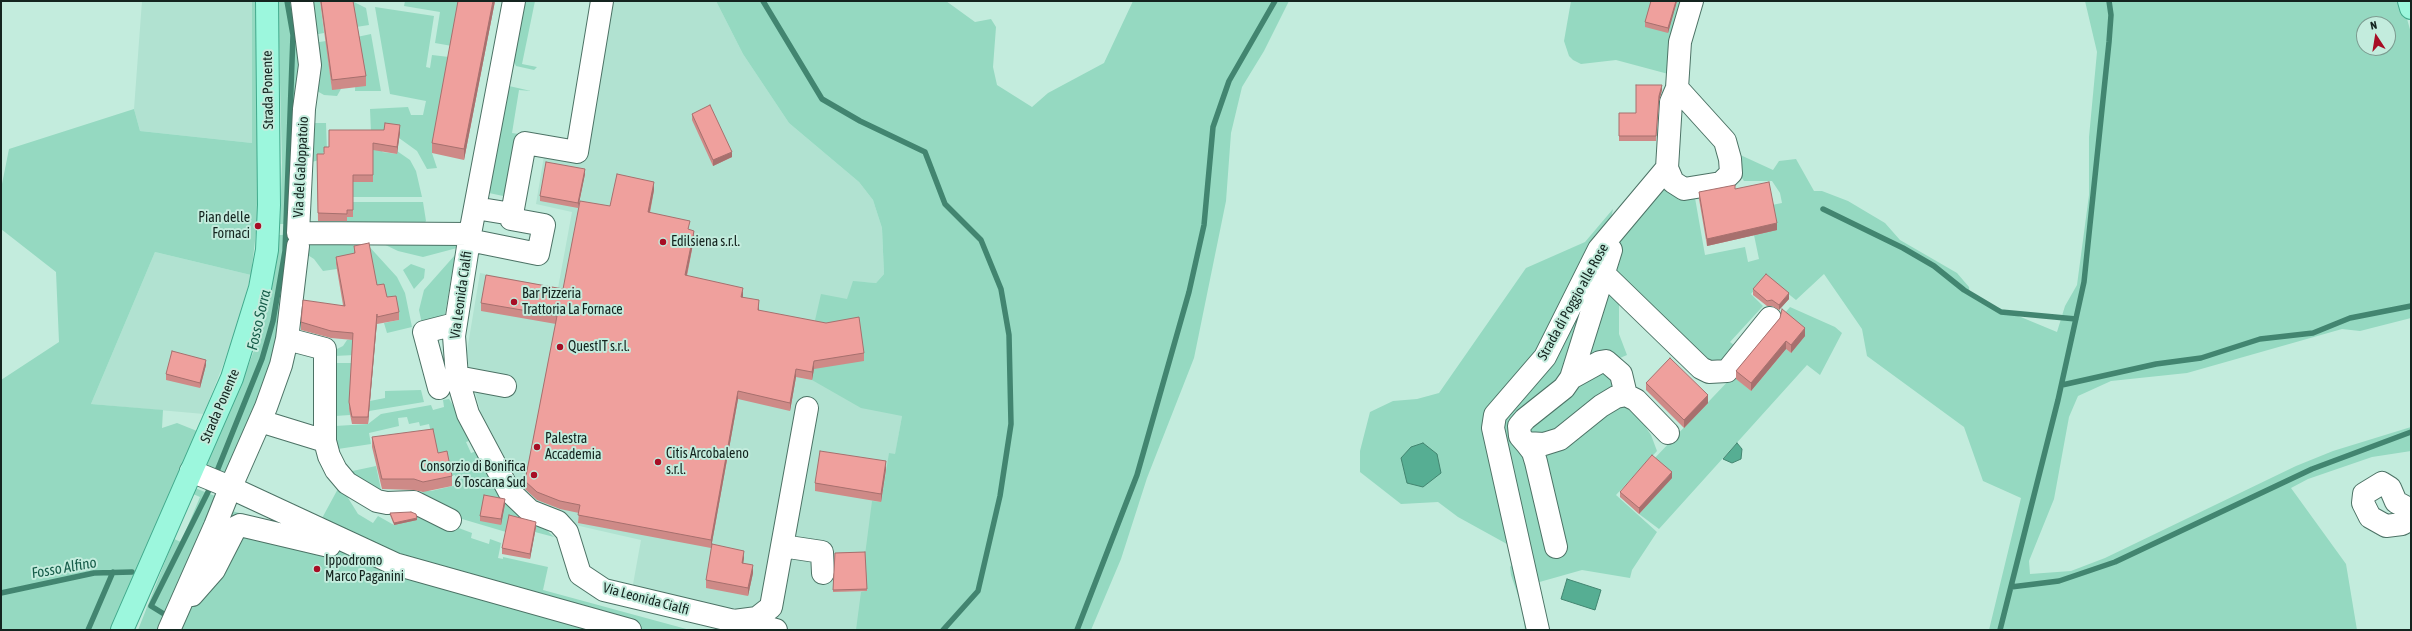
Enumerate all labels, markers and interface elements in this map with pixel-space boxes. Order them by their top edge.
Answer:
north arrow [2356,16,2396,56]
text: N [2369,19,2378,32]
street label: Strada Ponente [259,50,277,130]
street label: Via del Galoppatoio [290,116,312,218]
place label: Pian delle Fornaci [198,210,250,242]
marker: Pian delle Fornaci [253,221,263,231]
place label: Edilsiena s.r.l. [671,234,740,250]
marker: Edilsiena s.r.l. [658,237,668,247]
street label: Strada di Poggio alle Rose [1534,241,1612,363]
street label: Via Leonida Cialfi [447,250,475,340]
place label: Bar Pizzeria Trattoria La Fornace [522,286,623,318]
water label: Fosso Sorra [243,288,275,352]
marker: Bar Pizzeria Trattoria La Fornace [509,297,519,307]
place label: QuestIT s.r.l. [568,339,630,355]
marker: QuestIT s.r.l. [555,342,565,352]
street label: Strada Ponente [197,366,243,446]
place label: Palestra Accademia [545,431,602,464]
marker: Palestra Accademia [532,442,542,452]
place label: Citis Arcobaleno s.r.l. [666,446,749,478]
marker: Citis Arcobaleno s.r.l. [653,457,663,467]
place label: Consorzio di Bonifica 6 Toscana Sud [420,459,526,492]
marker: Consorzio di Bonifica 6 Toscana Sud [529,470,539,480]
water label: Fosso Alfino [30,553,98,583]
place label: Ippodromo Marco Paganini [325,553,404,586]
marker: Ippodromo Marco Paganini [312,564,322,574]
street label: Via Leonida Cialfi [601,579,691,619]

